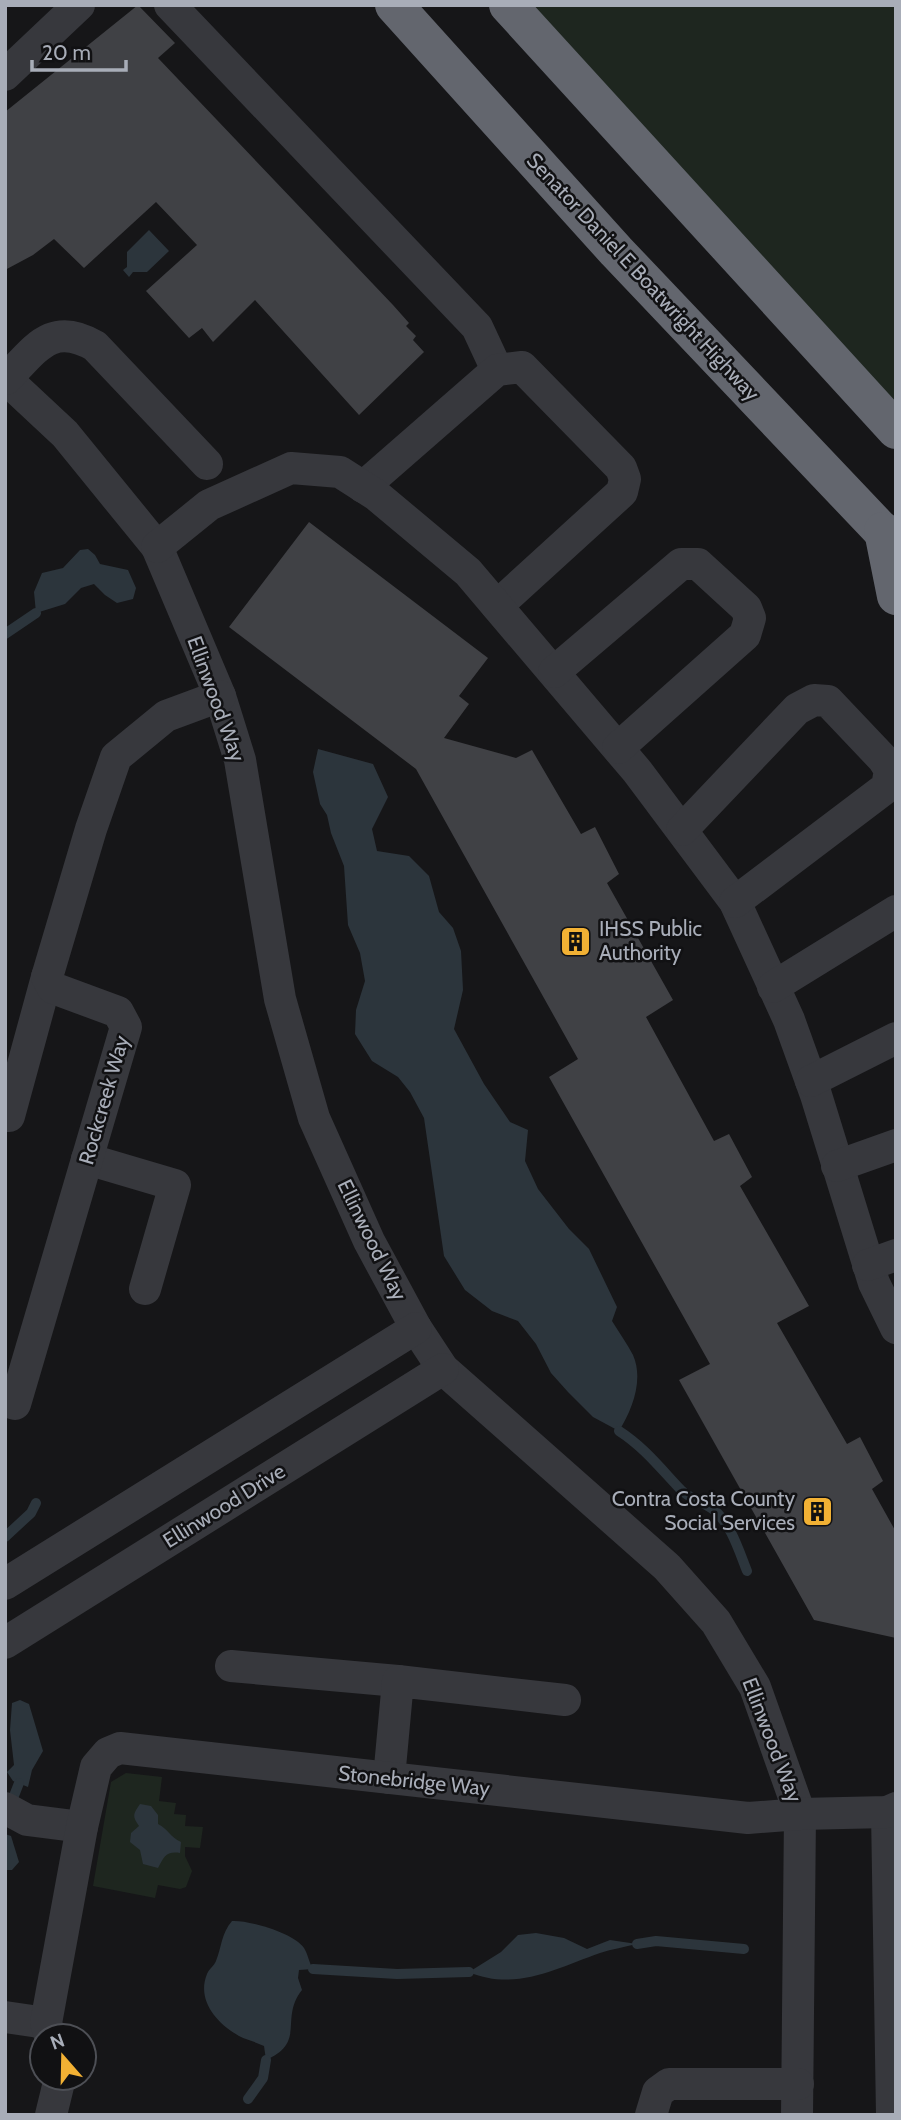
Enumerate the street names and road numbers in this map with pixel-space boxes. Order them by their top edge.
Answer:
street label: Senator Daniel E Boatwright Highway [522,148,765,406]
street label: Ellinwood Way [182,633,251,765]
street label: Rockcreek Way [73,1032,134,1167]
street label: Ellinwood Way [332,1175,413,1305]
street label: Ellinwood Drive [158,1458,290,1553]
street label: Ellinwood Way [737,1674,808,1806]
street label: Stonebridge Way [337,1760,492,1801]

